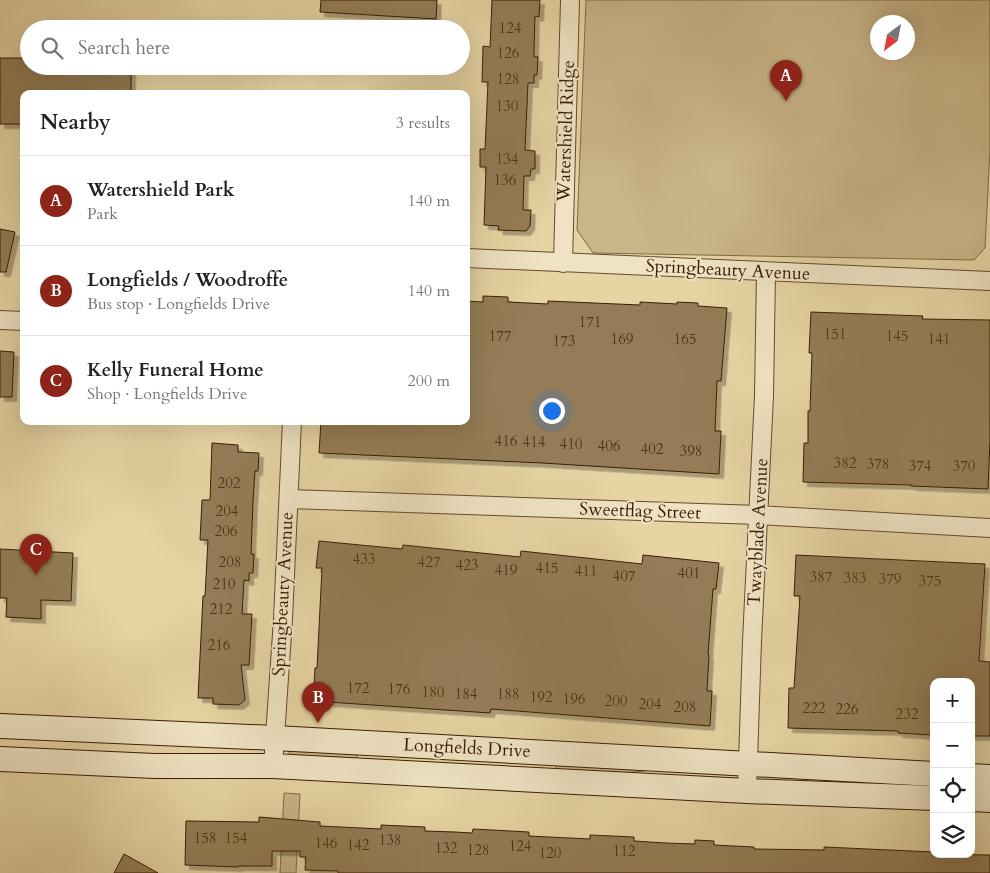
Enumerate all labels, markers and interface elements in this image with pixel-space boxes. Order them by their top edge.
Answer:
north arrow [870,15,915,60]
house number: 124 [498,18,522,38]
search box [20,20,470,75]
icon: search [38,34,66,62]
text: Search here [78,35,170,61]
house number: 126 [496,43,520,63]
street label: Watershield Ridge [551,60,581,203]
pin: A [770,60,802,101]
house number: 128 [496,69,520,89]
house number: 130 [495,96,519,116]
text: Nearby [40,108,111,137]
text: 3 results [396,112,450,134]
house number: 134 [495,149,519,169]
house number: 136 [493,170,517,190]
text: Watershield Park [87,177,235,203]
text: A [50,190,62,212]
text: 140 m [408,190,450,212]
text: Park [87,203,118,225]
street label: Springbeauty Avenue [645,253,811,287]
text: Longfields / Woodroffe [87,267,288,293]
text: B [50,280,62,302]
text: 140 m [408,280,450,302]
text: Bus stop · Longfields Drive [87,293,270,315]
house number: 171 [578,312,602,332]
house number: 151 [823,324,847,344]
house number: 177 [488,326,512,346]
house number: 145 [885,326,909,346]
house number: 169 [610,329,634,349]
house number: 165 [673,329,697,349]
house number: 141 [927,329,951,349]
house number: 173 [552,331,576,351]
text: Kelly Funeral Home [87,357,264,383]
text: C [50,370,62,392]
text: 200 m [408,370,450,392]
text: Shop · Longfields Drive [87,383,247,405]
your location [539,398,565,424]
house number: 416 [494,431,518,451]
house number: 414 [522,432,546,452]
house number: 410 [559,434,583,454]
house number: 406 [597,436,621,456]
house number: 402 [640,439,664,459]
house number: 398 [679,441,703,461]
house number: 382 [833,453,857,473]
house number: 378 [866,454,890,474]
house number: 374 [908,456,932,476]
house number: 370 [952,456,976,476]
street label: Twayblade Avenue [742,457,774,607]
house number: 202 [217,473,241,493]
street label: Sweetflag Street [579,496,702,526]
house number: 204 [215,501,239,521]
street label: Springbeauty Avenue [266,511,300,677]
house number: 206 [214,521,238,541]
pin: C [20,534,52,575]
house number: 433 [352,549,376,569]
house number: 208 [218,552,242,572]
house number: 427 [417,552,441,572]
house number: 423 [455,555,479,575]
house number: 415 [535,558,559,578]
house number: 419 [494,560,518,580]
house number: 411 [574,561,598,581]
house number: 401 [677,563,701,583]
house number: 407 [612,566,636,586]
house number: 387 [809,567,833,587]
house number: 383 [843,568,867,588]
house number: 379 [878,569,902,589]
house number: 375 [918,571,942,591]
house number: 210 [212,574,236,594]
house number: 212 [209,599,233,619]
house number: 216 [207,635,231,655]
house number: 172 [346,678,370,698]
map controls [930,678,975,858]
button: + [930,678,975,723]
house number: 176 [387,679,411,699]
pin: B [302,682,334,723]
house number: 180 [421,682,445,702]
house number: 184 [454,684,478,704]
house number: 188 [496,684,520,704]
house number: 192 [529,687,553,707]
house number: 196 [562,689,586,709]
house number: 200 [604,691,628,711]
house number: 204 [638,694,662,714]
house number: 208 [673,697,697,717]
house number: 222 [802,698,826,718]
house number: 226 [835,699,859,719]
house number: 232 [895,704,919,724]
button: − [930,723,975,768]
street label: Longfields Drive [403,732,531,764]
button: locate [930,768,975,813]
button: layers [930,813,975,858]
house number: 158 [193,828,217,848]
house number: 154 [224,828,248,848]
house number: 138 [378,830,402,850]
house number: 146 [314,833,338,853]
house number: 142 [346,835,370,855]
house number: 124 [508,836,532,856]
house number: 132 [434,838,458,858]
house number: 128 [466,840,490,860]
house number: 112 [612,841,636,861]
house number: 120 [538,843,562,863]

